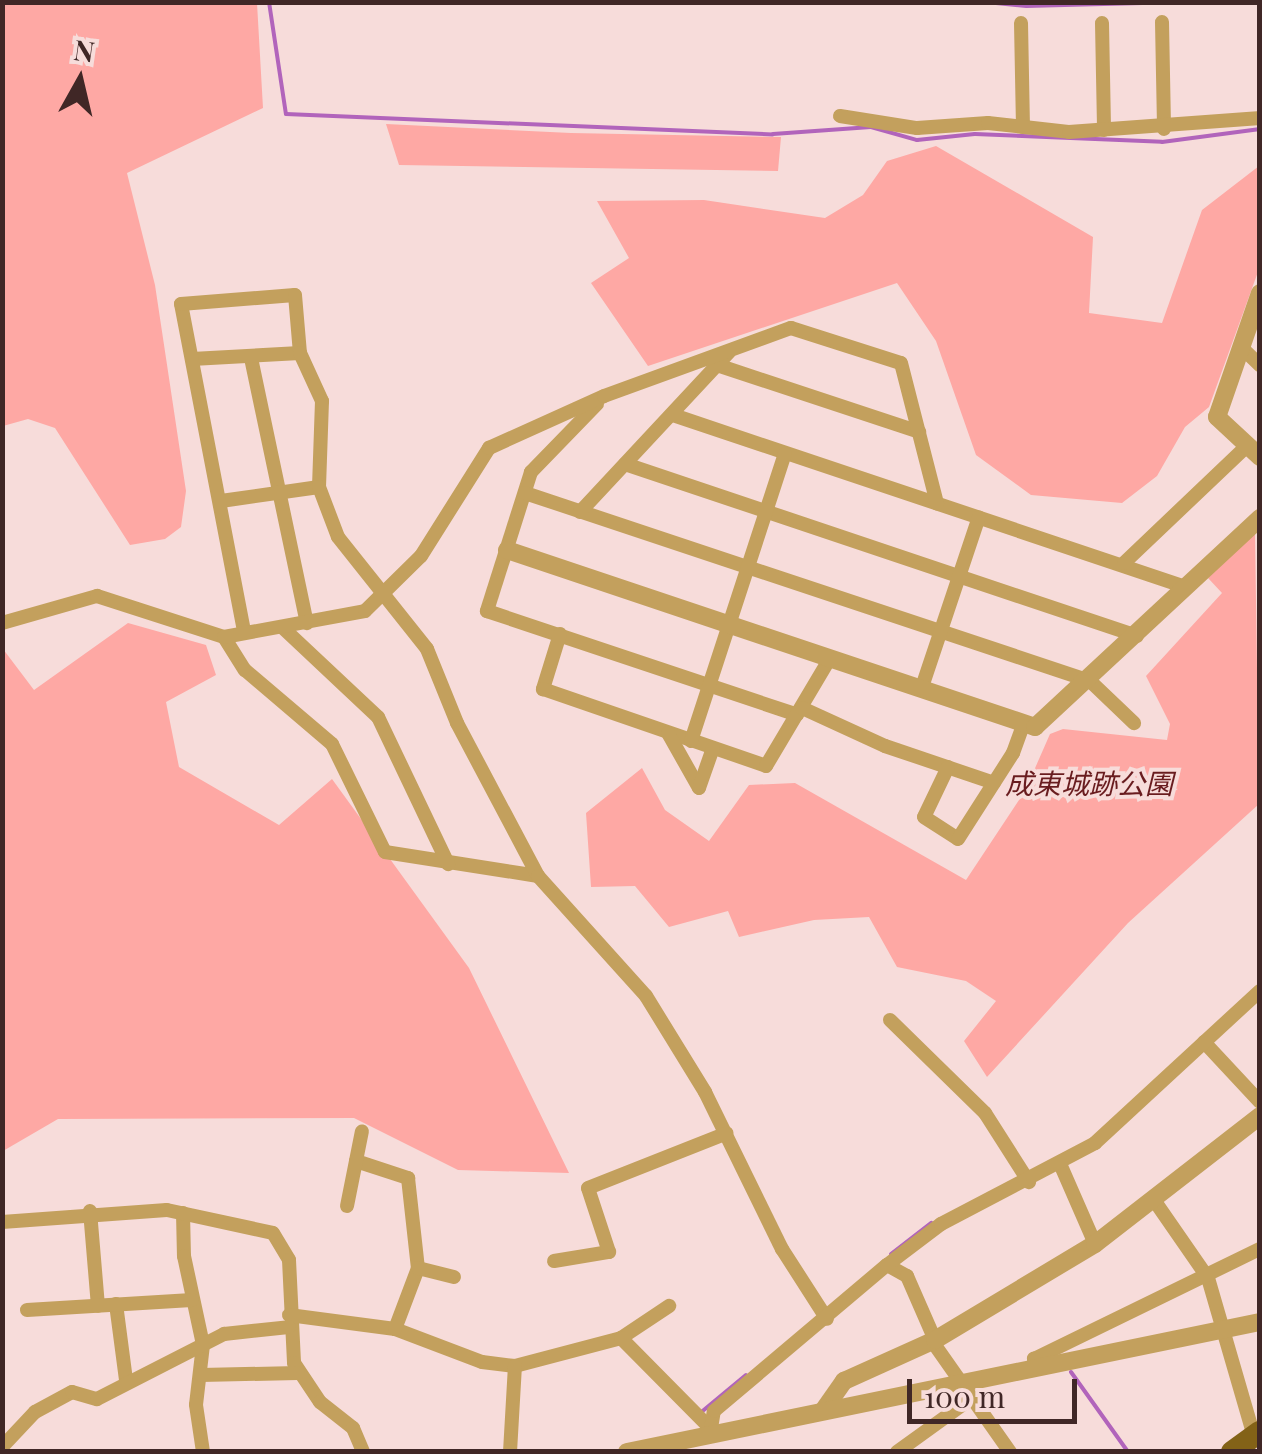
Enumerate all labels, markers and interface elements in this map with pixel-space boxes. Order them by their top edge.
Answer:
north arrow [30,30,130,130]
text: N [72,30,97,70]
park label: 成東城跡公園 [1005,766,1173,800]
scale bar [912,1359,1082,1421]
text: 100 m [924,1376,1005,1416]

